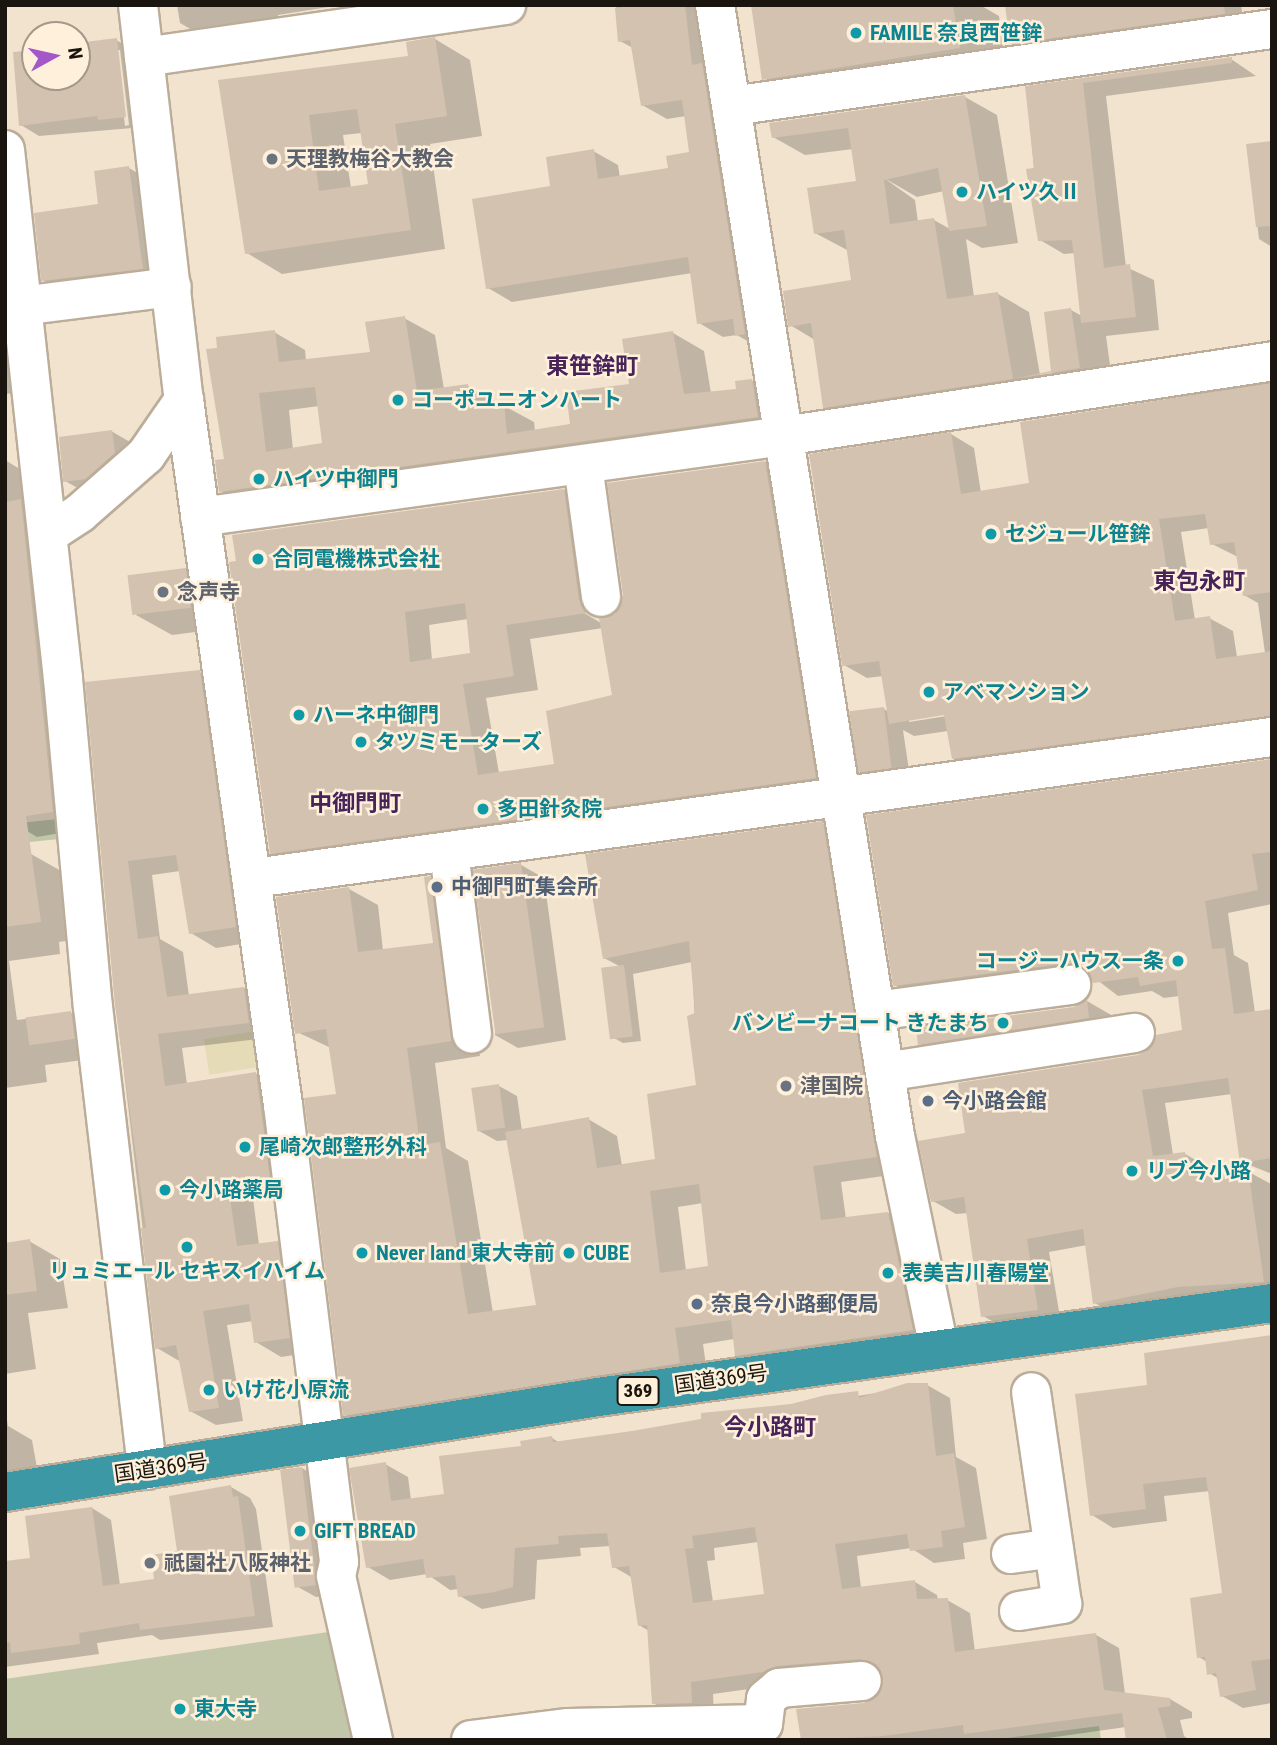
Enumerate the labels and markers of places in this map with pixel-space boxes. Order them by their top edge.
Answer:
place label: FAMILE 奈良西笹鉾 [870,20,1042,46]
marker: FAMILE 奈良西笹鉾 [848,25,864,41]
place label: 天理教梅谷大教会 [286,146,454,172]
marker: 天理教梅谷大教会 [264,151,280,167]
place label: ハイツ久Ⅱ [976,179,1081,205]
marker: ハイツ久Ⅱ [954,184,970,200]
place label: コーポユニオンハート [412,387,622,413]
marker: コーポユニオンハート [390,392,406,408]
place label: ハイツ中御門 [273,466,399,492]
marker: ハイツ中御門 [251,471,267,487]
place label: セジュール笹鉾 [1005,521,1152,547]
marker: セジュール笹鉾 [983,526,999,542]
place label: 合同電機株式会社 [272,546,440,572]
marker: 合同電機株式会社 [250,551,266,567]
place label: 念声寺 [177,579,240,605]
marker: 念声寺 [155,584,171,600]
place label: アベマンション [943,679,1090,705]
marker: アベマンション [921,684,937,700]
place label: ハーネ中御門 [313,702,439,728]
marker: ハーネ中御門 [291,707,307,723]
place label: タツミモーターズ [375,729,543,755]
marker: タツミモーターズ [353,734,369,750]
place label: 多田針灸院 [497,796,602,822]
marker: 多田針灸院 [475,801,491,817]
place label: 中御門町集会所 [451,874,598,900]
marker: 中御門町集会所 [429,879,445,895]
place label: コージーハウス一条 [975,948,1164,974]
marker: コージーハウス一条 [1170,953,1186,969]
place label: バンビーナコート きたまち [732,1010,989,1036]
marker: バンビーナコート きたまち [995,1015,1011,1031]
place label: 津国院 [800,1073,863,1099]
marker: 津国院 [778,1078,794,1094]
place label: 今小路会館 [942,1088,1047,1114]
marker: 今小路会館 [920,1093,936,1109]
place label: 尾崎次郎整形外科 [259,1134,427,1160]
marker: 尾崎次郎整形外科 [237,1139,253,1155]
place label: リブ今小路 [1146,1158,1251,1184]
marker: リブ今小路 [1124,1163,1140,1179]
place label: 今小路薬局 [179,1177,284,1203]
marker: 今小路薬局 [157,1182,173,1198]
marker: リュミエール セキスイハイム [179,1239,195,1255]
place label: Never land 東大寺前 [376,1240,555,1266]
place label: CUBE [583,1240,629,1266]
marker: Never land 東大寺前 [354,1245,370,1261]
marker: CUBE [561,1245,577,1261]
place label: リュミエール セキスイハイム [48,1258,326,1284]
place label: 表美吉川春陽堂 [902,1260,1049,1286]
marker: 表美吉川春陽堂 [880,1265,896,1281]
place label: 奈良今小路郵便局 [711,1291,879,1317]
marker: 奈良今小路郵便局 [689,1296,705,1312]
place label: いけ花小原流 [223,1377,349,1403]
marker: いけ花小原流 [201,1382,217,1398]
place label: GIFT BREAD [314,1518,417,1544]
marker: GIFT BREAD [292,1523,308,1539]
place label: 祇園社八阪神社 [164,1550,311,1576]
marker: 祇園社八阪神社 [142,1555,158,1571]
place label: 東大寺 [194,1696,257,1722]
marker: 東大寺 [172,1701,188,1717]

